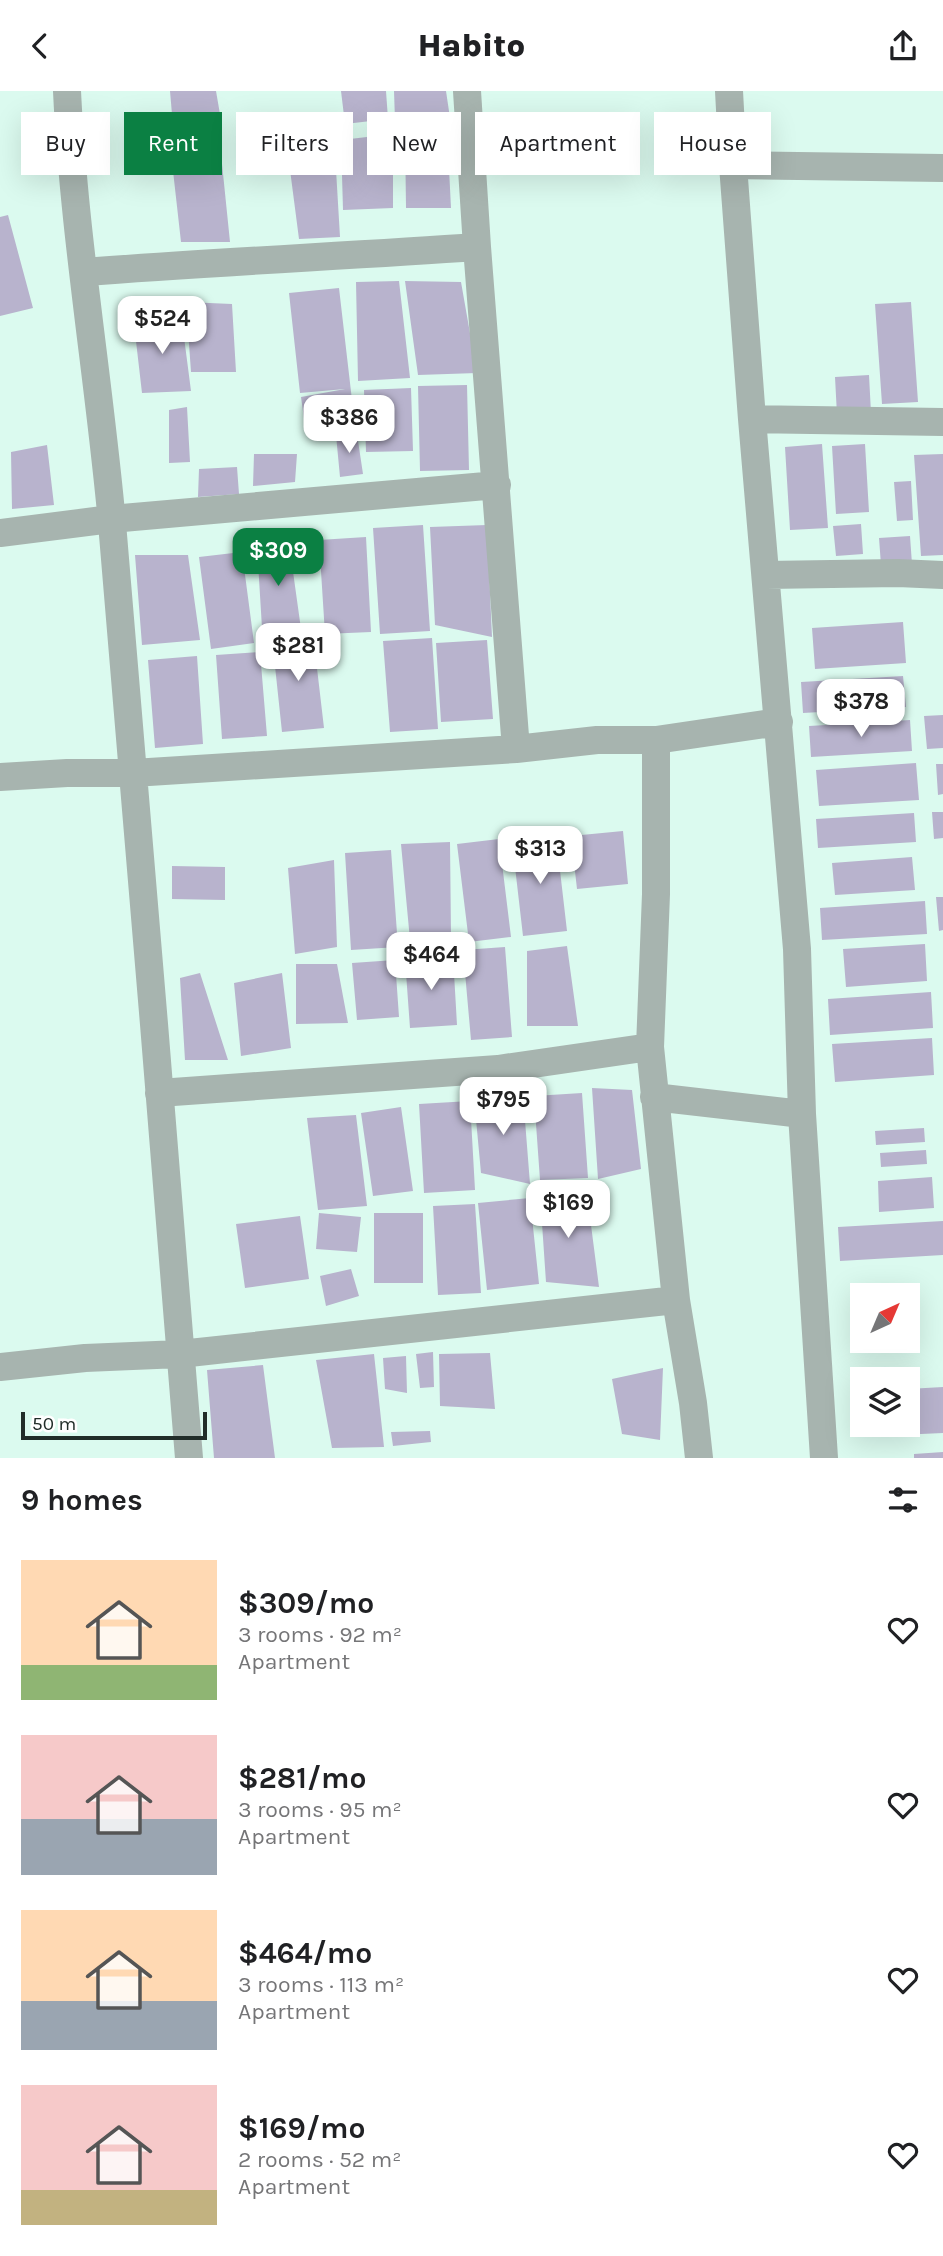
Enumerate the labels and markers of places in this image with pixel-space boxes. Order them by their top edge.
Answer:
pin: $524 [121,296,203,356]
pin: $386 [308,395,390,455]
pin: $309 [237,529,319,588]
pin: $281 [257,623,339,683]
pin: $378 [820,679,902,739]
pin: $313 [499,827,581,886]
pin: $464 [390,933,472,992]
pin: $795 [462,1077,544,1137]
pin: $169 [527,1181,609,1240]

